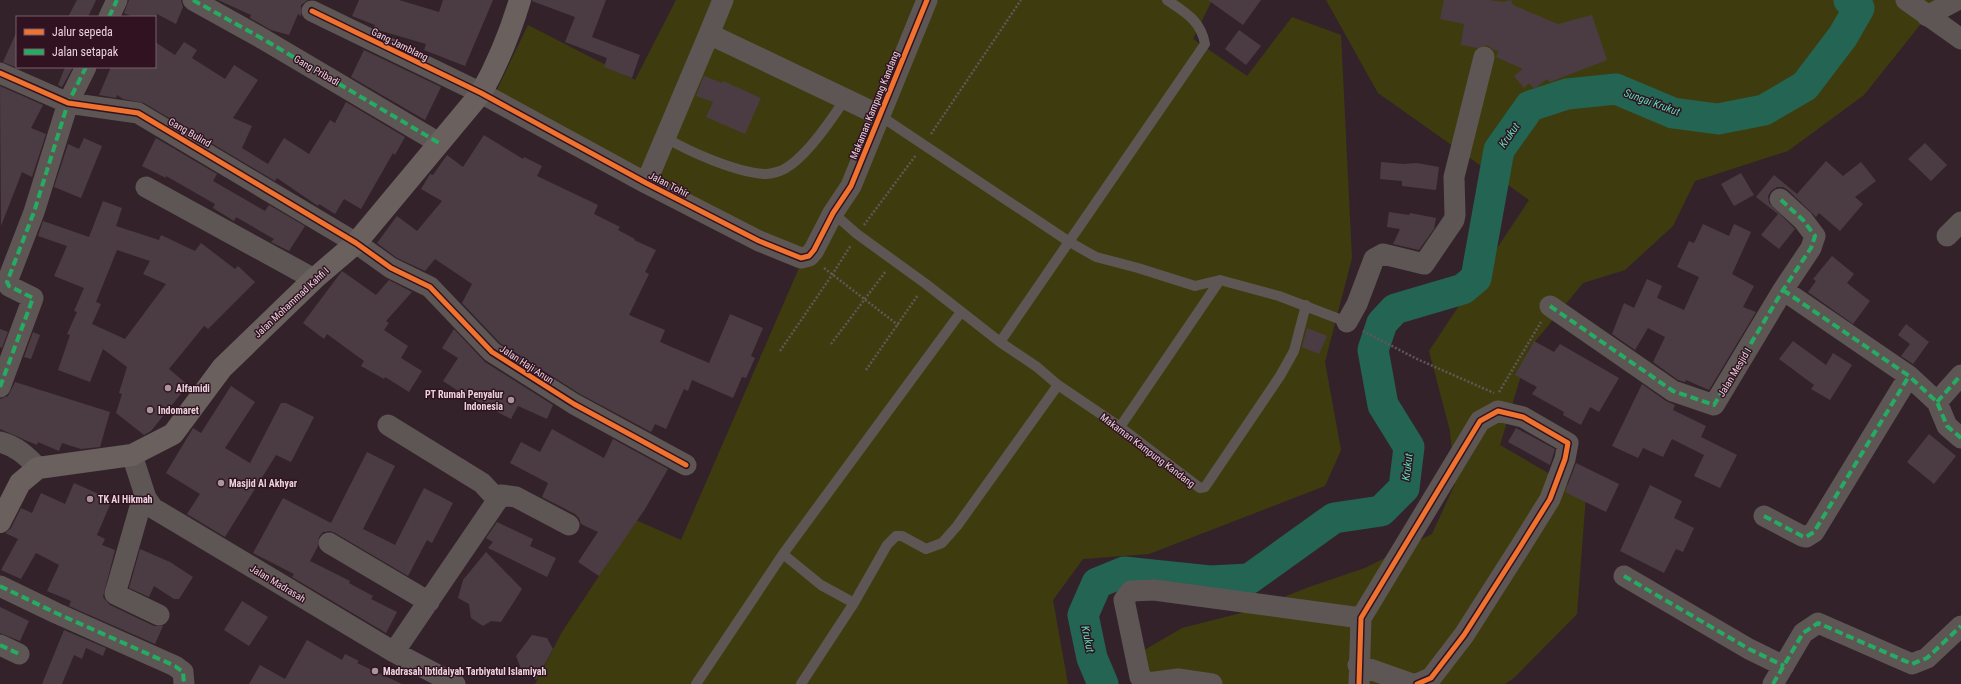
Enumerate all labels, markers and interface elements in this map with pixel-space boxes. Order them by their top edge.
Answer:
legend [16,16,156,68]
text: Jalur sepeda [52,25,113,39]
street label: Gang Jamblang [370,26,430,63]
text: Jalan setapak [52,45,119,59]
street label: Makaman Kampung Kandang [848,50,901,161]
street label: Gang Pribadi [292,53,341,88]
water label: Sungai Krukut [1622,86,1682,119]
street label: Gang Bulind [166,116,213,149]
water label: Krukut [1496,120,1523,150]
street label: Jalan Tohir [647,170,691,199]
street label: Jalan Mohammad Kahfi I [252,265,331,340]
street label: Jalan Haji Anun [498,343,556,386]
street label: Jalan Mesjid I [1716,346,1753,399]
marker: Alfamidi [163,383,173,393]
place label: Alfamidi [176,383,210,394]
place label: PT Rumah Penyalur Indonesia [425,389,504,412]
marker: PT Rumah Penyalur Indonesia [506,395,516,405]
marker: Indomaret [145,405,155,415]
place label: Indomaret [158,405,199,416]
street label: Makaman Kampung Kandang [1098,411,1197,490]
water label: Krukut [1399,452,1416,481]
marker: Masjid Al Akhyar [216,478,226,488]
place label: Masjid Al Akhyar [229,478,298,489]
marker: TK Al Hikmah [85,494,95,504]
place label: TK Al Hikmah [98,494,153,505]
street label: Jalan Madrasah [248,562,308,604]
water label: Krukut [1078,624,1097,655]
marker: Madrasah Ibtidaiyah Tarbiyatul Islamiyah [370,666,380,676]
place label: Madrasah Ibtidaiyah Tarbiyatul Islamiyah [383,666,547,677]

